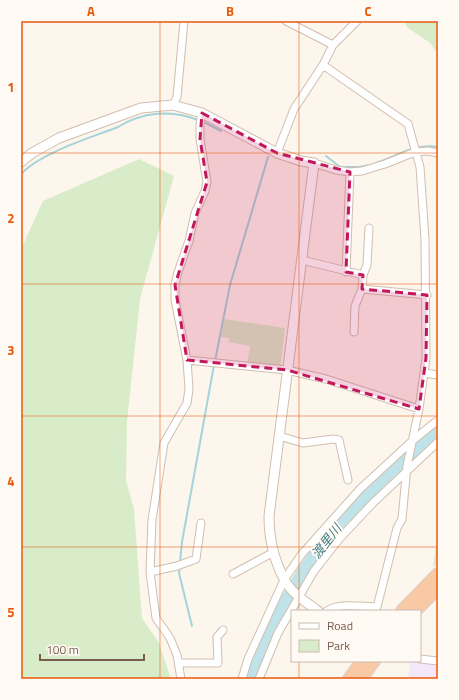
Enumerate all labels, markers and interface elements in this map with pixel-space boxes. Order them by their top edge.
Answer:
text: A [87,1,95,21]
text: B [226,1,234,21]
text: C [364,1,372,21]
text: 1 [7,77,15,97]
text: 2 [7,208,15,228]
text: 3 [7,340,15,360]
text: 4 [7,471,15,491]
water label: 渡里川 [306,518,347,563]
text: 5 [7,602,15,622]
legend [291,610,421,662]
text: Road [327,616,353,635]
scale bar [40,636,144,662]
text: Park [327,636,350,655]
text: 100 m [46,640,79,659]

